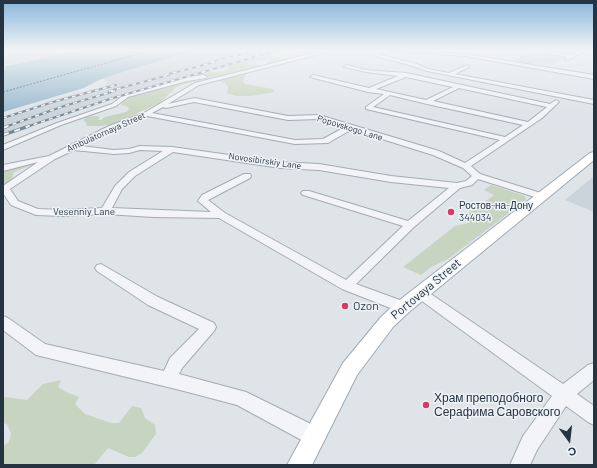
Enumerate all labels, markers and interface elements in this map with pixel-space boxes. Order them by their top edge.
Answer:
street label: Ambulatornaya Street [65,110,147,154]
street label: Popovskogo Lane [316,113,384,143]
street label: Novosibirskiy Lane [228,151,302,171]
place label: Ростов-на-Дону 344034 [459,200,533,224]
street label: Vesenniy Lane [53,206,115,218]
marker: Ростов-на-Дону 344034 [446,207,456,217]
street label: Portovaya Street [388,256,464,322]
place label: Ozon [353,299,379,313]
marker: Ozon [340,301,350,311]
place label: Храм преподобного Серафима Саровского [434,391,560,419]
marker: Храм преподобного Серафима Саровского [421,400,431,410]
north arrow [549,420,589,460]
text: С [567,445,578,459]

